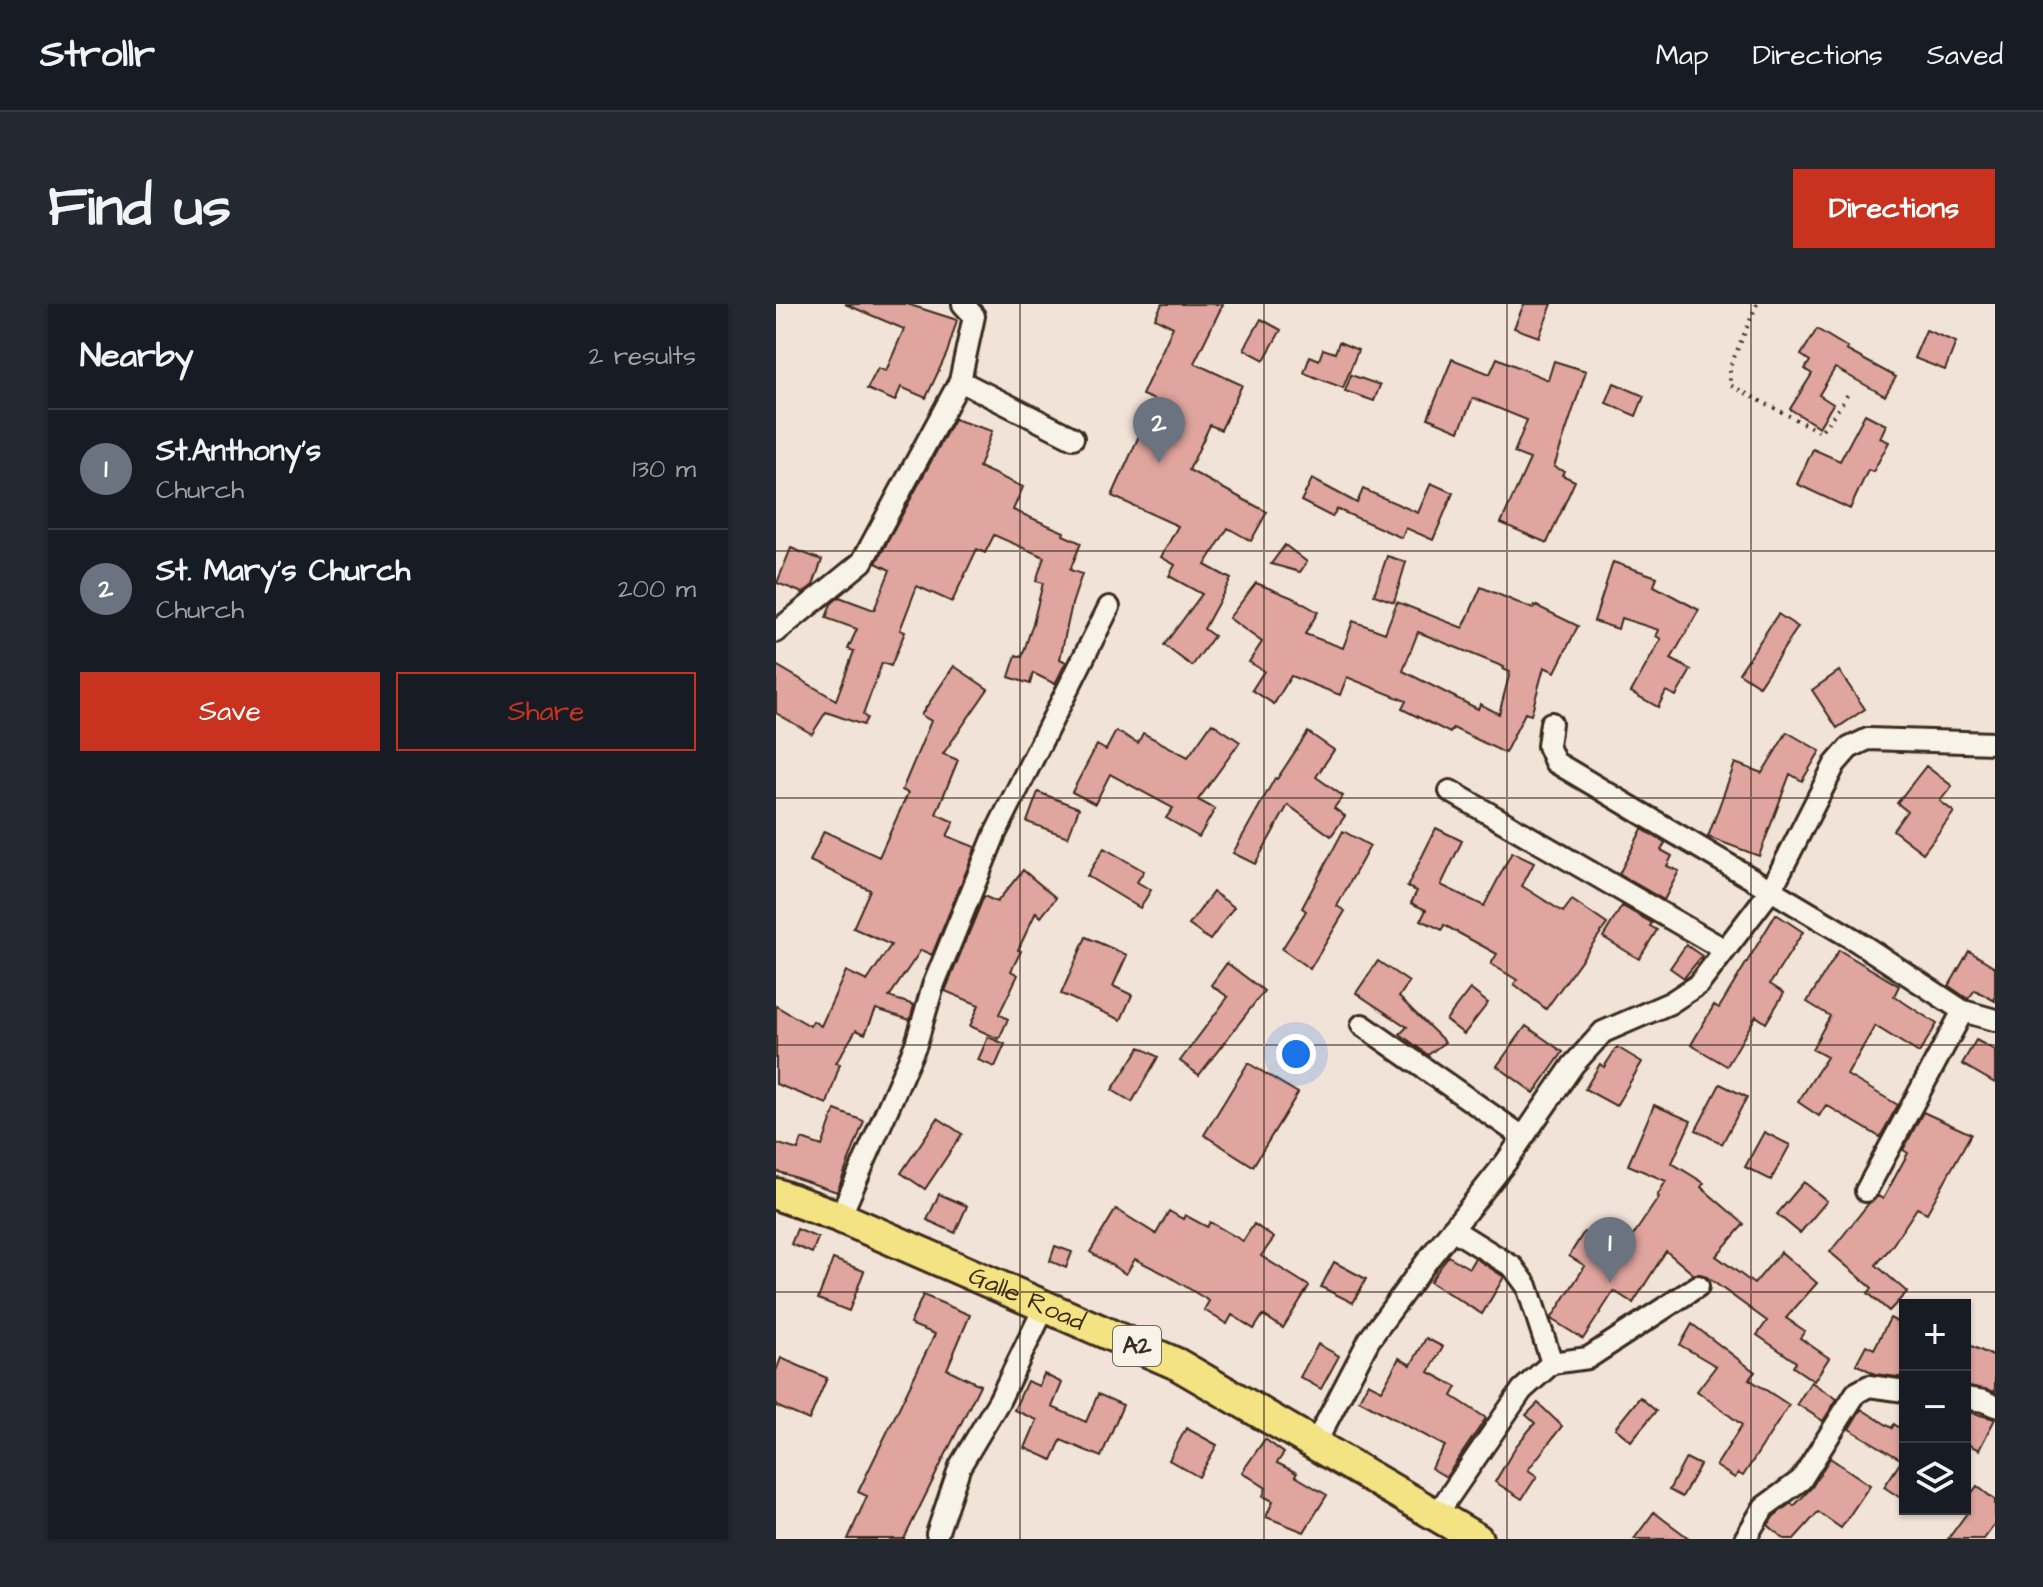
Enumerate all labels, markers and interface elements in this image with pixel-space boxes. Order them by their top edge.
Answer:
text: Strollr [40,29,155,81]
text: Map [1656,36,1709,75]
text: Directions [1753,36,1883,75]
text: Saved [1927,36,2003,75]
text: Find us [48,169,231,247]
button: Directions [1793,169,1995,248]
text: Nearby [80,332,194,380]
text: 2 results [588,338,696,374]
pin: 2 [1133,397,1185,463]
text: St.Anthony's [156,430,321,472]
text: 1 [104,451,108,487]
text: 130 m [632,451,696,487]
text: Church [156,472,244,508]
text: St. Mary's Church [156,550,410,592]
text: 2 [99,571,113,607]
text: 200 m [618,571,696,607]
text: Church [156,592,244,628]
button: Save [80,672,380,751]
button: Share [396,672,696,751]
your location [1276,1034,1316,1074]
pin: 1 [1584,1217,1636,1283]
street label: Galle Road [963,1257,1091,1340]
map controls [1899,1299,1971,1515]
button: + [1899,1299,1971,1371]
road number: A2 [1113,1326,1161,1366]
button: − [1899,1371,1971,1443]
button: layers [1899,1443,1971,1515]

